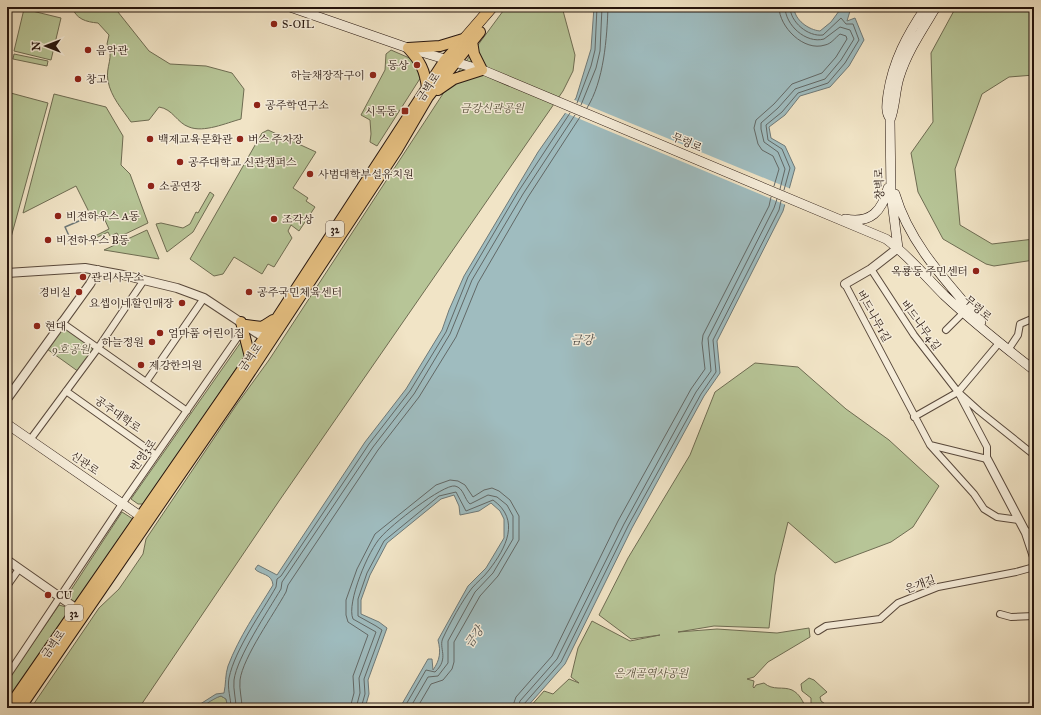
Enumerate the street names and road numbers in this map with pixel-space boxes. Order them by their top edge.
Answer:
street label: 금벽로 [414,70,443,104]
street label: 무령로 [670,130,704,155]
street label: 창벽로 [872,167,887,200]
road number: 32 [326,221,344,237]
street label: 버드나무1길 [854,288,893,345]
street label: 무령로 [961,293,994,324]
street label: 버드나무4길 [898,297,943,353]
street label: 금벽로 [236,340,265,374]
street label: 공주대학로 [92,394,144,435]
street label: 번영3로 [128,436,159,474]
street label: 신관로 [68,449,102,478]
street label: 은개길 [903,573,937,596]
road number: 32 [65,605,83,621]
street label: 금벽로 [39,627,68,661]

